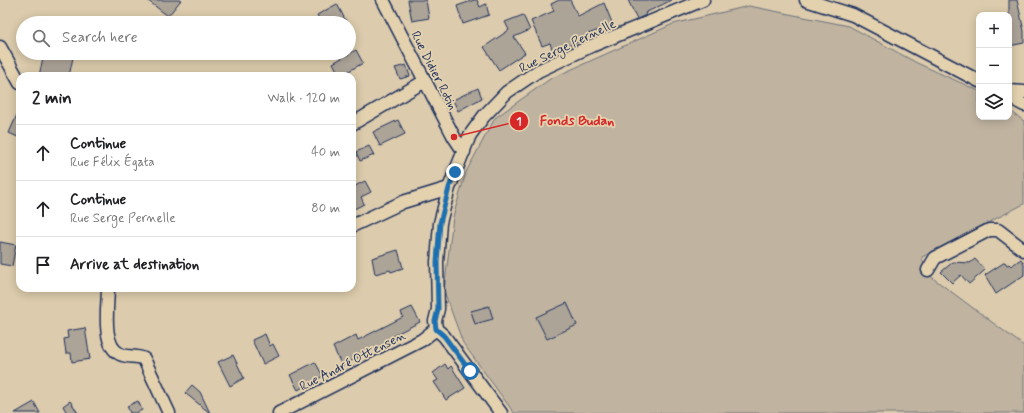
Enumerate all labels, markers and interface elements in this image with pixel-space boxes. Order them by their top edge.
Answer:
map controls [976,12,1012,120]
button: + [976,12,1012,48]
search box [16,16,356,60]
street label: Rue Serge Pernelle [516,16,619,78]
icon: search [30,27,52,49]
text: Search here [62,28,138,48]
street label: Rue Didier Rotin [406,28,461,113]
button: − [976,48,1012,84]
button: layers [976,84,1012,120]
text: 2 min [32,87,72,109]
text: Walk · 120 m [268,90,340,107]
callout: Fonds Budan [509,108,624,134]
text: Fonds Budan [540,112,614,130]
text: 1 [516,114,522,130]
text: Continue [70,134,126,154]
icon: ahead [32,142,54,164]
text: 40 m [311,144,340,161]
text: Rue Félix Égata [70,154,155,171]
route end [446,163,464,181]
text: Continue [70,190,126,210]
icon: ahead [32,198,54,220]
text: 80 m [311,200,340,217]
text: Rue Serge Pernelle [70,210,176,227]
icon: arrive [32,254,54,276]
text: Arrive at destination [70,255,199,275]
street label: Rue André Ottensen [297,327,409,395]
route start [461,362,479,380]

